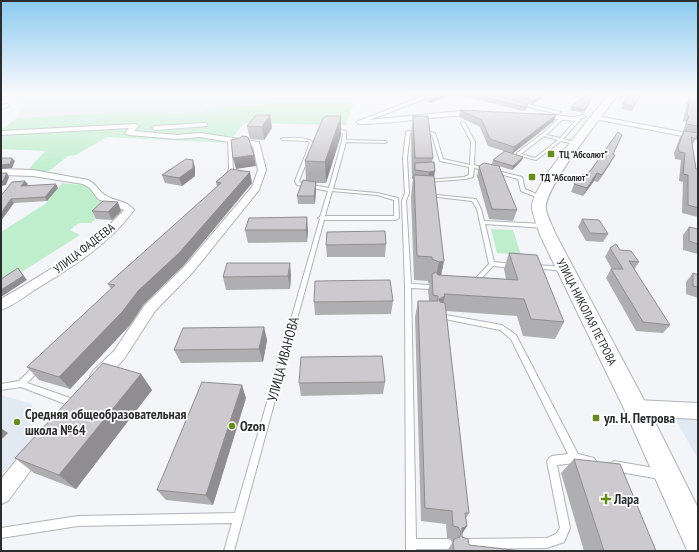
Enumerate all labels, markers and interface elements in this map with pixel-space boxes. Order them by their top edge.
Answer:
place label: ТЦ "Абсолют" [559,148,608,161]
marker: ТЦ "Абсолют" [546,149,556,159]
place label: ТД "Абсолют" [540,171,589,184]
marker: ТД "Абсолют" [527,172,537,182]
street label: УЛИЦА ФАДЕЕВА [50,219,118,276]
street label: УЛИЦА НИКОЛАЯ ПЕТРОВА [554,256,620,368]
street label: УЛИЦА ИВАНОВА [263,314,303,403]
place label: Средняя общеобразовательная школа №64 [25,405,186,439]
place label: ул. Н. Петрова [603,409,675,427]
marker: ул. Н. Петрова [591,413,601,423]
marker: Средняя общеобразовательная школа №64 [12,417,22,427]
place label: Ozon [240,417,265,435]
marker: Ozon [227,421,237,431]
place label: Лара [613,490,639,508]
marker: Лара [601,494,611,504]

